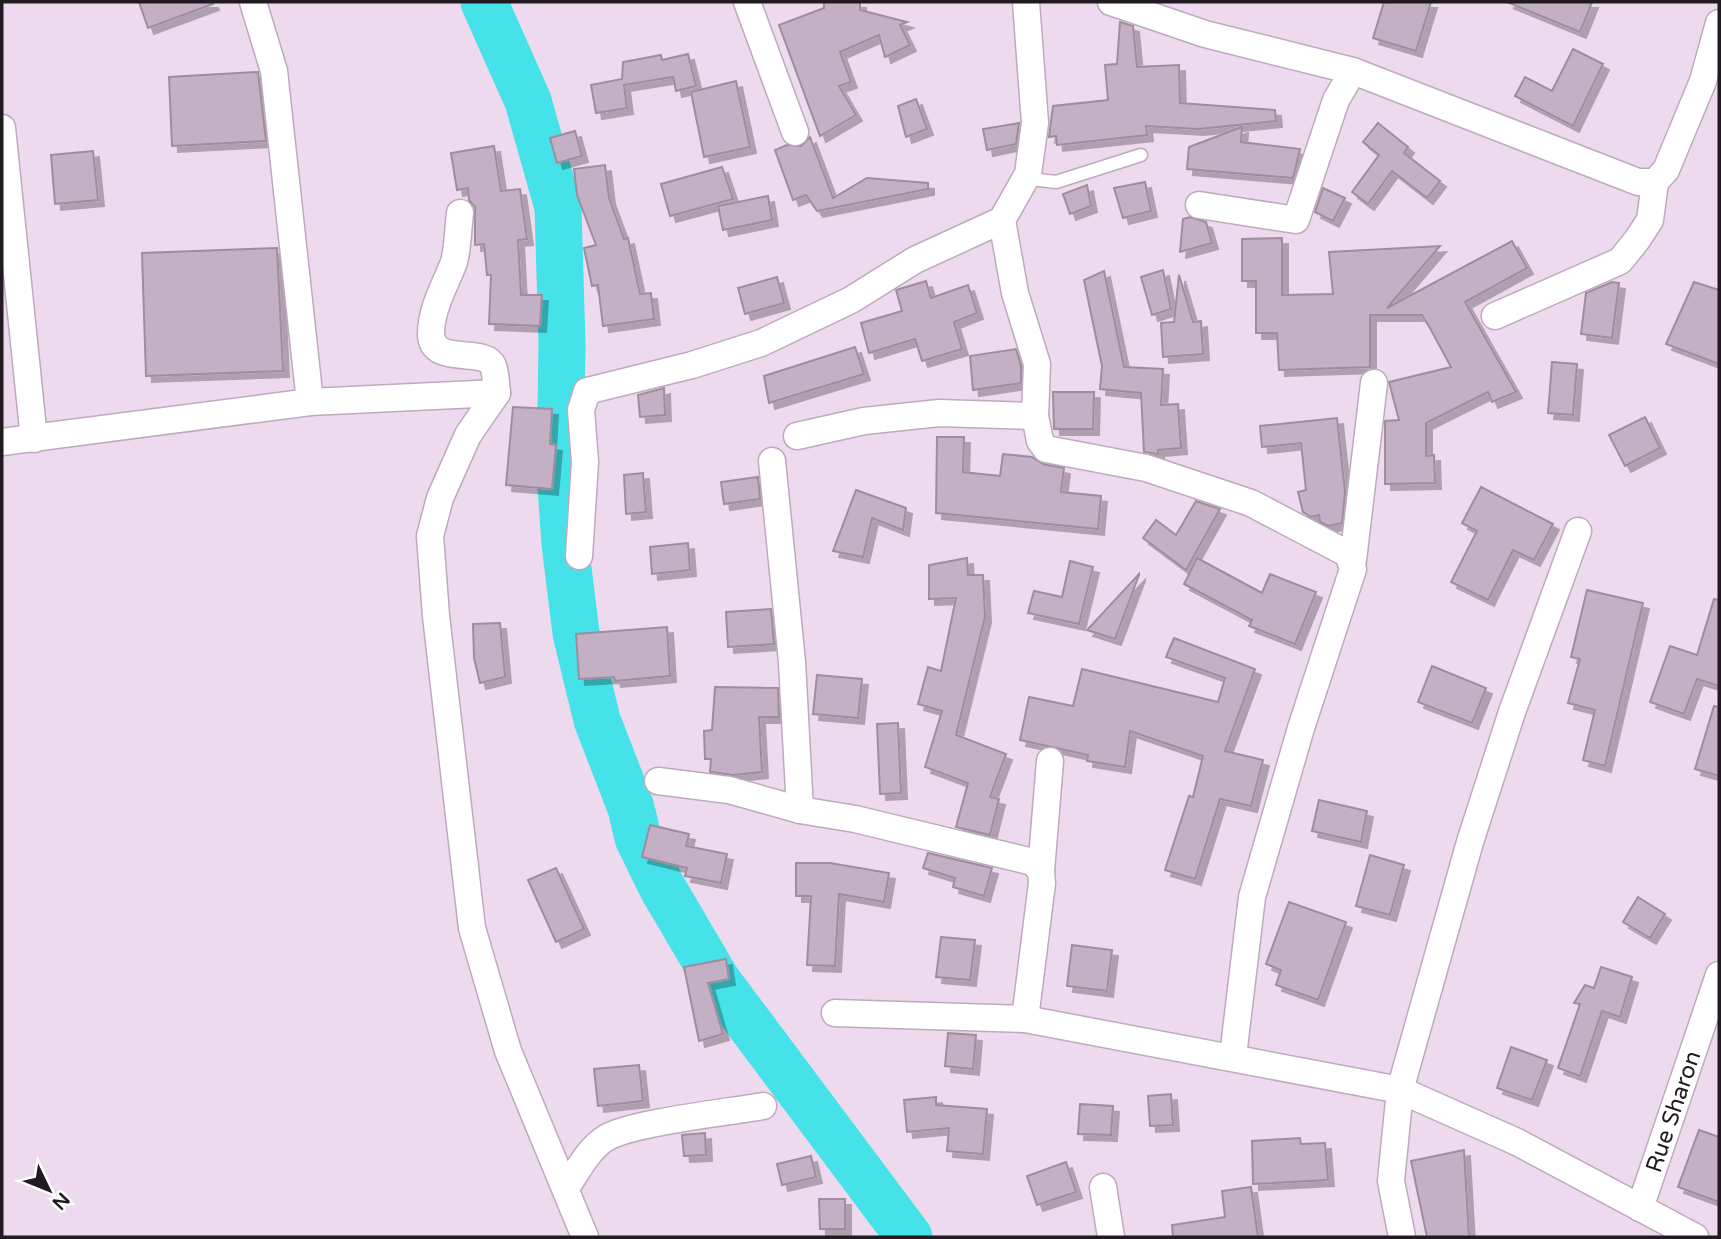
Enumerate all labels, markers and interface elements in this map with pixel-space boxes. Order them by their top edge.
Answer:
street label: Rue Sharon [1640,1047,1707,1176]
north arrow [14,1155,84,1225]
text: N [47,1188,74,1214]

